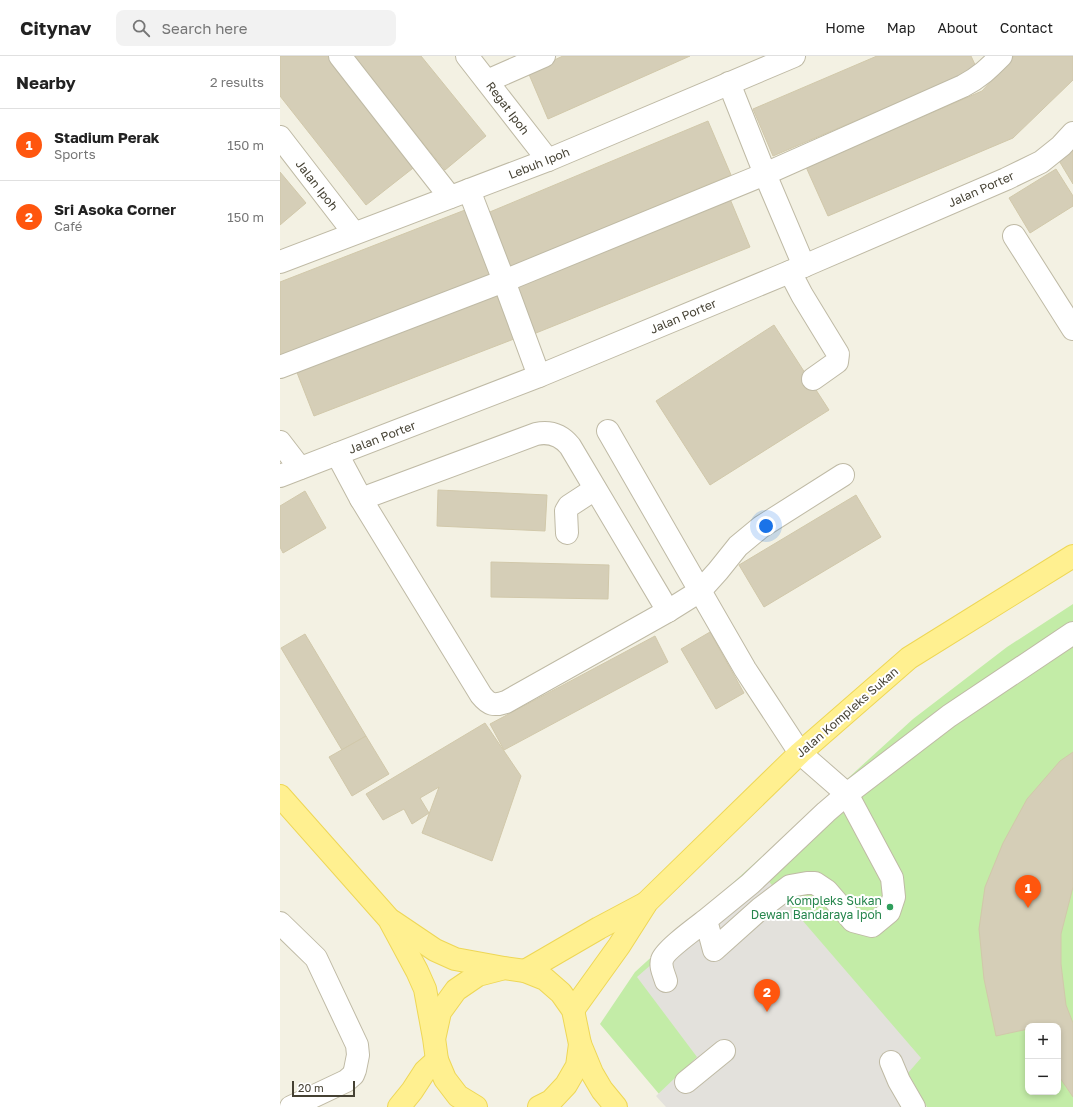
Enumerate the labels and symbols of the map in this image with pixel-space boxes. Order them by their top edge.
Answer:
street label: Regat Ipoh [483,78,533,138]
street label: Lebuh Ipoh [506,144,572,182]
street label: Jalan Ipoh [293,157,341,213]
street label: Jalan Porter [946,168,1017,210]
street label: Jalan Porter [648,295,719,337]
street label: Jalan Porter [346,417,418,457]
your location [756,516,776,536]
street label: Jalan Kompleks Sukan [793,664,901,760]
pin: 1 [1015,875,1041,908]
place label: Kompleks Sukan Dewan Bandaraya Ipoh [751,893,882,922]
marker: Kompleks Sukan Dewan Bandaraya Ipoh [885,902,895,912]
pin: 2 [754,979,780,1012]
scale bar [292,1079,355,1098]

